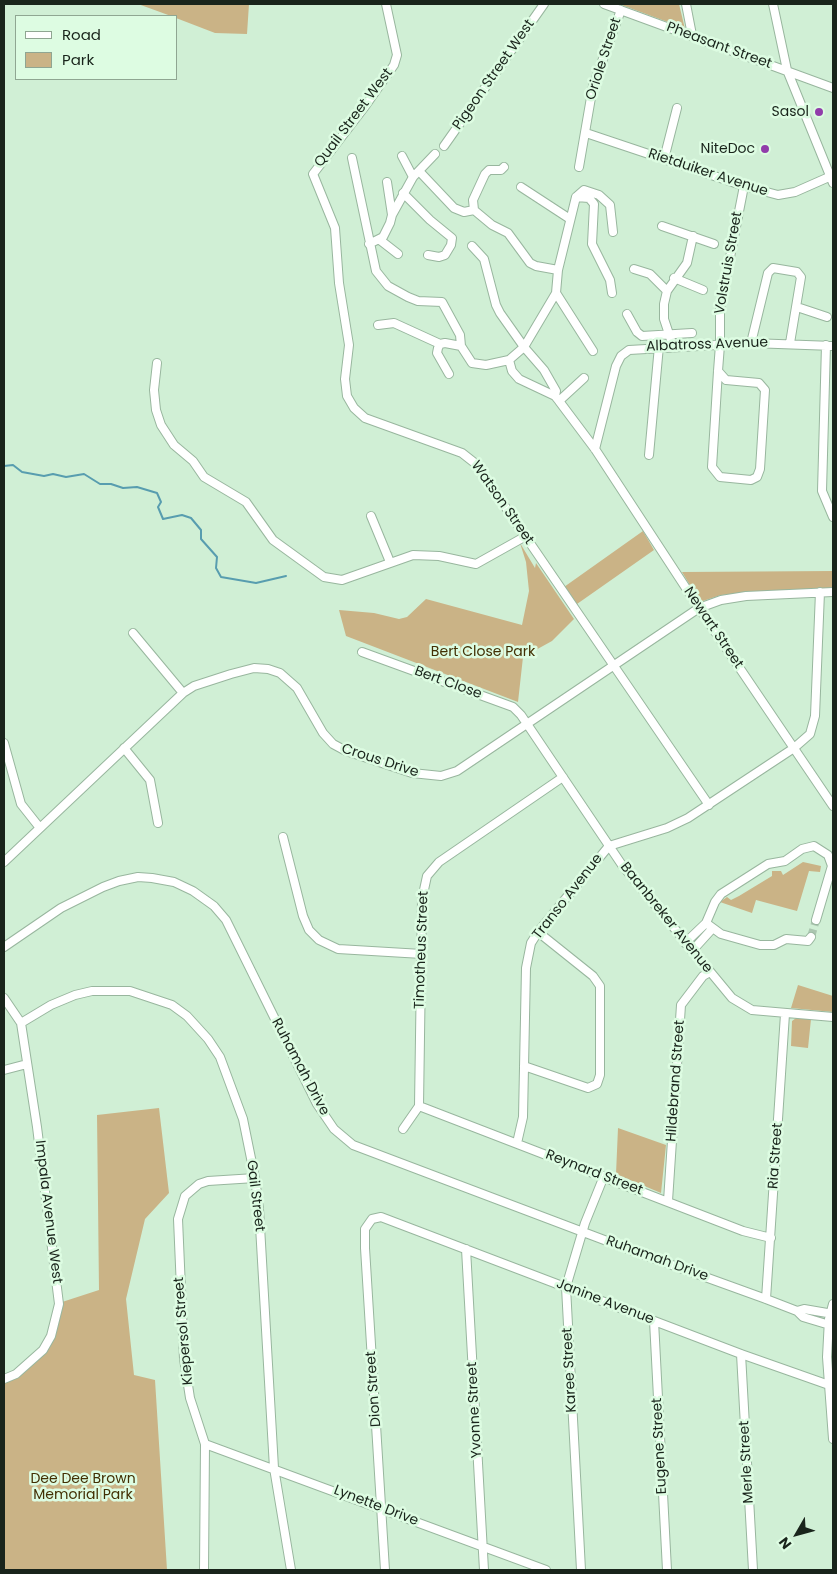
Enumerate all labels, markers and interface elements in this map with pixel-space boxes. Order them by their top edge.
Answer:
legend [15,15,178,80]
street label: Oriole Street [583,16,625,102]
street label: Pigeon Street West [450,17,538,133]
street label: Pheasant Street [664,19,774,73]
text: Road [62,24,101,45]
text: Park [62,49,94,70]
street label: Quail Street West [311,65,397,171]
place label: Sasol [772,104,809,120]
marker: Sasol [813,106,825,118]
place label: NiteDoc [701,141,755,157]
marker: NiteDoc [759,143,771,155]
street label: Rietduiker Avenue [646,146,770,200]
street label: Volstruis Street [712,210,746,316]
street label: Albatross Avenue [646,334,768,356]
street label: Watson Street [467,458,537,548]
street label: Newart Street [680,584,746,672]
park label: Bert Close Park [431,644,535,660]
street label: Bert Close [412,663,484,703]
street label: Crous Drive [339,741,421,781]
street label: Transo Avenue [529,851,607,943]
street label: Baanbreker Avenue [616,859,716,977]
street label: Timotheus Street [412,891,432,1009]
street label: Ruhamah Drive [267,1016,333,1118]
street label: Hildebrand Street [663,1020,689,1142]
street label: Ria Street [765,1122,787,1190]
street label: Impala Avenue West [31,1139,65,1285]
street label: Reynard Street [543,1147,645,1199]
street label: Gail Street [242,1159,268,1233]
street label: Ruhamah Drive [604,1233,710,1285]
street label: Kiepersol Street [171,1276,197,1386]
street label: Janine Avenue [554,1276,656,1328]
street label: Karee Street [559,1327,581,1413]
street label: Dion Street [363,1351,385,1427]
street label: Yvonne Street [464,1361,486,1459]
street label: Eugene Street [649,1397,671,1495]
street label: Merle Street [736,1420,758,1504]
park label: Dee Dee Brown Memorial Park [30,1471,136,1504]
street label: Lynette Drive [331,1482,421,1530]
north arrow [772,1509,822,1559]
text: N [774,1533,796,1554]

